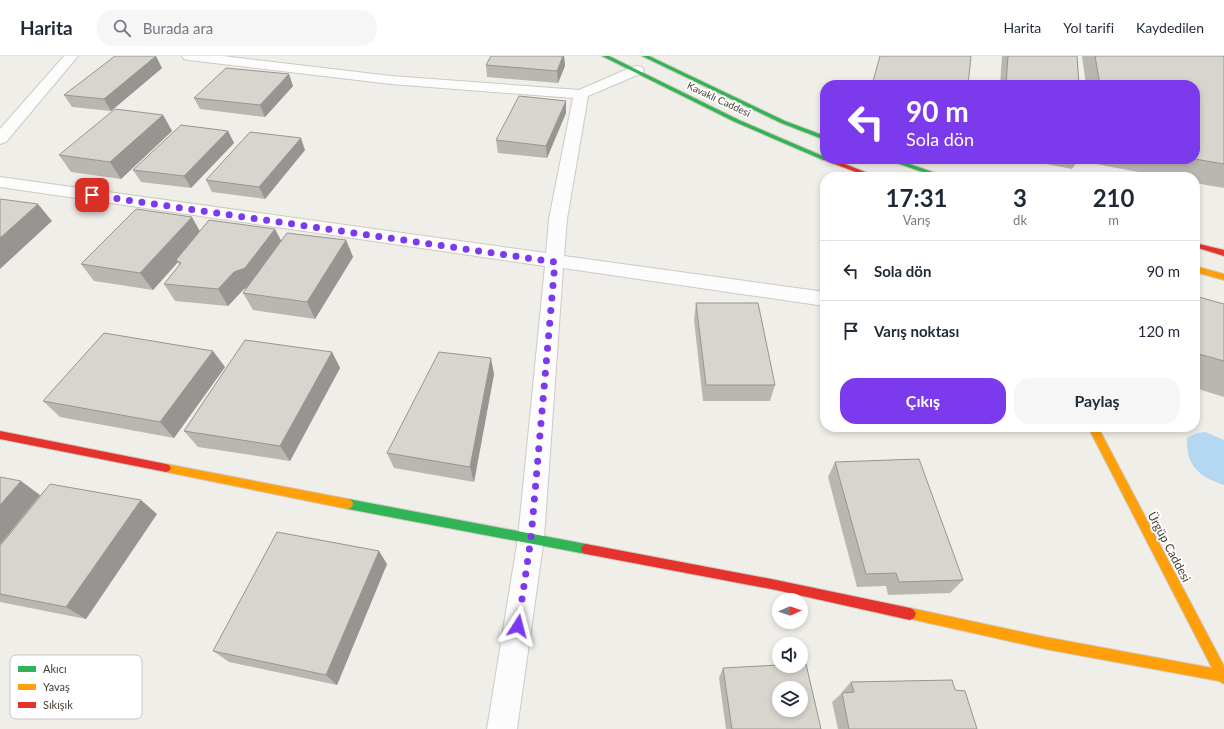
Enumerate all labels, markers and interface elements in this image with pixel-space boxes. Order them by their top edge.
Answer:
search box [97,10,377,46]
text: Harita [20,16,73,39]
icon: search [111,17,133,39]
text: Burada ara [143,19,213,37]
text: Harita [1003,19,1041,36]
text: Yol tarifi [1063,19,1114,36]
text: Kaydedilen [1136,19,1204,36]
street label: Kavaklı Caddesi [685,79,753,119]
text: 90 m [906,94,969,128]
icon: left [840,96,892,148]
text: Sola dön [906,128,974,150]
pin [75,178,109,212]
text: 17:31 [886,183,947,212]
text: 3 [1013,183,1027,212]
text: 210 [1093,183,1134,212]
icon: arrive [81,184,103,206]
text: Varış [903,212,930,228]
text: dk [1013,212,1027,228]
text: m [1108,212,1119,228]
icon: left [840,260,862,282]
text: Sola dön [874,262,931,280]
text: 90 m [1146,262,1180,280]
icon: arrive [840,320,862,342]
text: Varış noktası [874,322,959,340]
text: 120 m [1138,322,1180,340]
button: Çıkış [840,378,1006,424]
button: Paylaş [1014,378,1180,424]
street label: Ürgüp Caddesi [1145,509,1194,585]
north arrow [772,593,808,629]
map controls [772,593,808,717]
position arrow [497,605,539,647]
button: sound [772,637,808,673]
legend [10,655,142,719]
text: Akıcı [43,662,67,675]
text: Yavaş [43,680,70,693]
button: layers [772,681,808,717]
text: Sıkışık [43,698,73,711]

